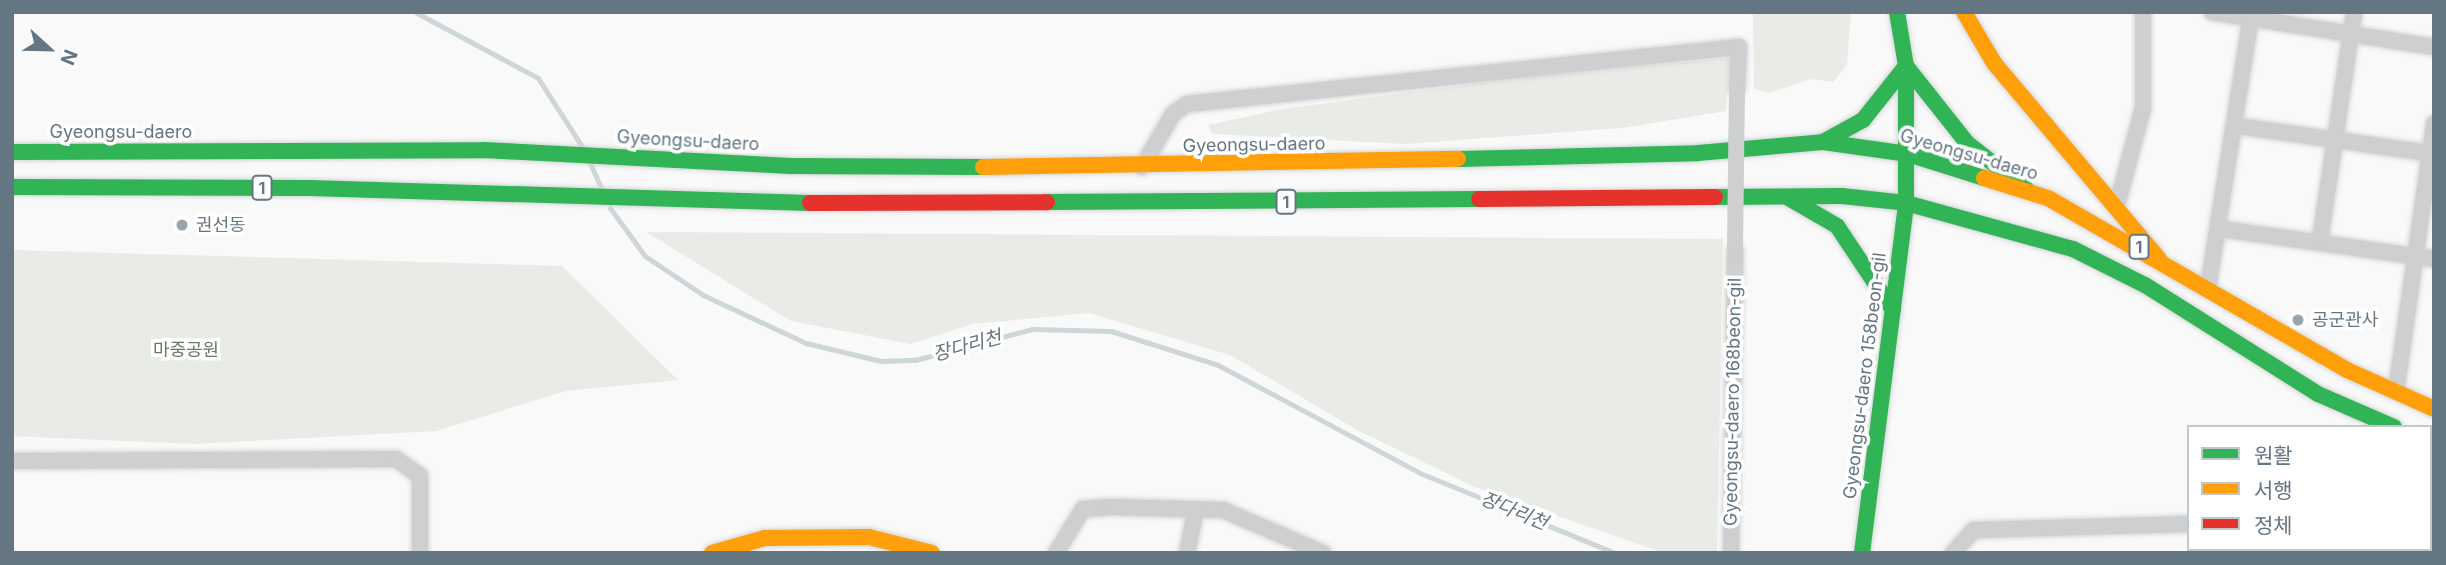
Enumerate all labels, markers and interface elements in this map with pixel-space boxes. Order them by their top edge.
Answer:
north arrow [14,14,84,84]
text: N [56,46,82,68]
street label: Gyeongsu-daero [50,121,192,143]
street label: Gyeongsu-daero [1897,125,2041,185]
street label: Gyeongsu-daero [616,126,760,156]
street label: Gyeongsu-daero [1182,133,1326,157]
road number: 1 [252,176,272,200]
road number: 1 [1276,190,1296,214]
place label: 권선동 [196,214,246,236]
marker: 권선동 [174,217,190,233]
road number: 1 [2128,234,2150,260]
street label: Gyeongsu-daero 158beon-gil [1839,252,1891,500]
street label: Gyeongsu-daero 168beon-gil [1720,278,1746,526]
place label: 공군관사 [2312,309,2378,331]
marker: 공군관사 [2290,312,2306,328]
water label: 장다리천 [930,326,1004,366]
park label: 마중공원 [153,339,219,361]
legend [2187,425,2432,551]
text: 원활 [2254,443,2293,468]
text: 서행 [2254,478,2293,503]
water label: 장다리천 [1477,487,1551,535]
text: 정체 [2254,513,2293,538]

